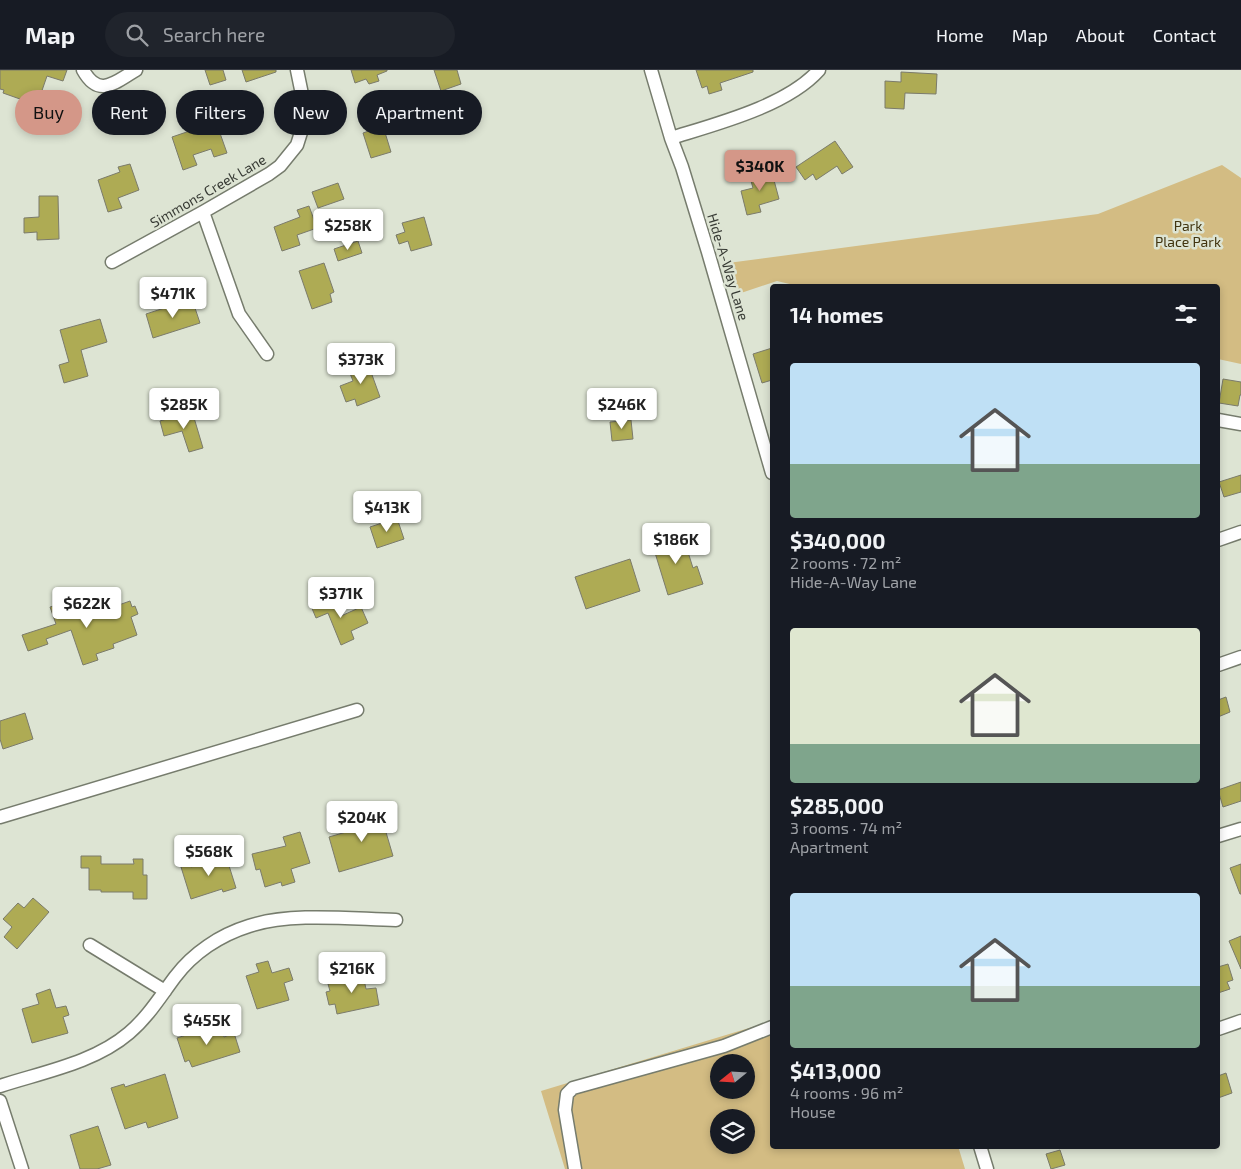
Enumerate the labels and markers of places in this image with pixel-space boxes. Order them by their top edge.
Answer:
pin: $340K [725,150,795,192]
pin: $258K [313,208,383,251]
pin: $471K [138,276,208,319]
pin: $373K [326,342,396,385]
pin: $285K [149,388,219,430]
pin: $246K [587,388,657,430]
pin: $413K [352,490,422,533]
pin: $186K [641,522,711,565]
pin: $371K [306,576,376,619]
pin: $622K [52,586,122,629]
pin: $204K [327,800,397,843]
pin: $568K [174,834,244,877]
pin: $216K [317,952,387,994]
pin: $455K [172,1004,242,1046]

